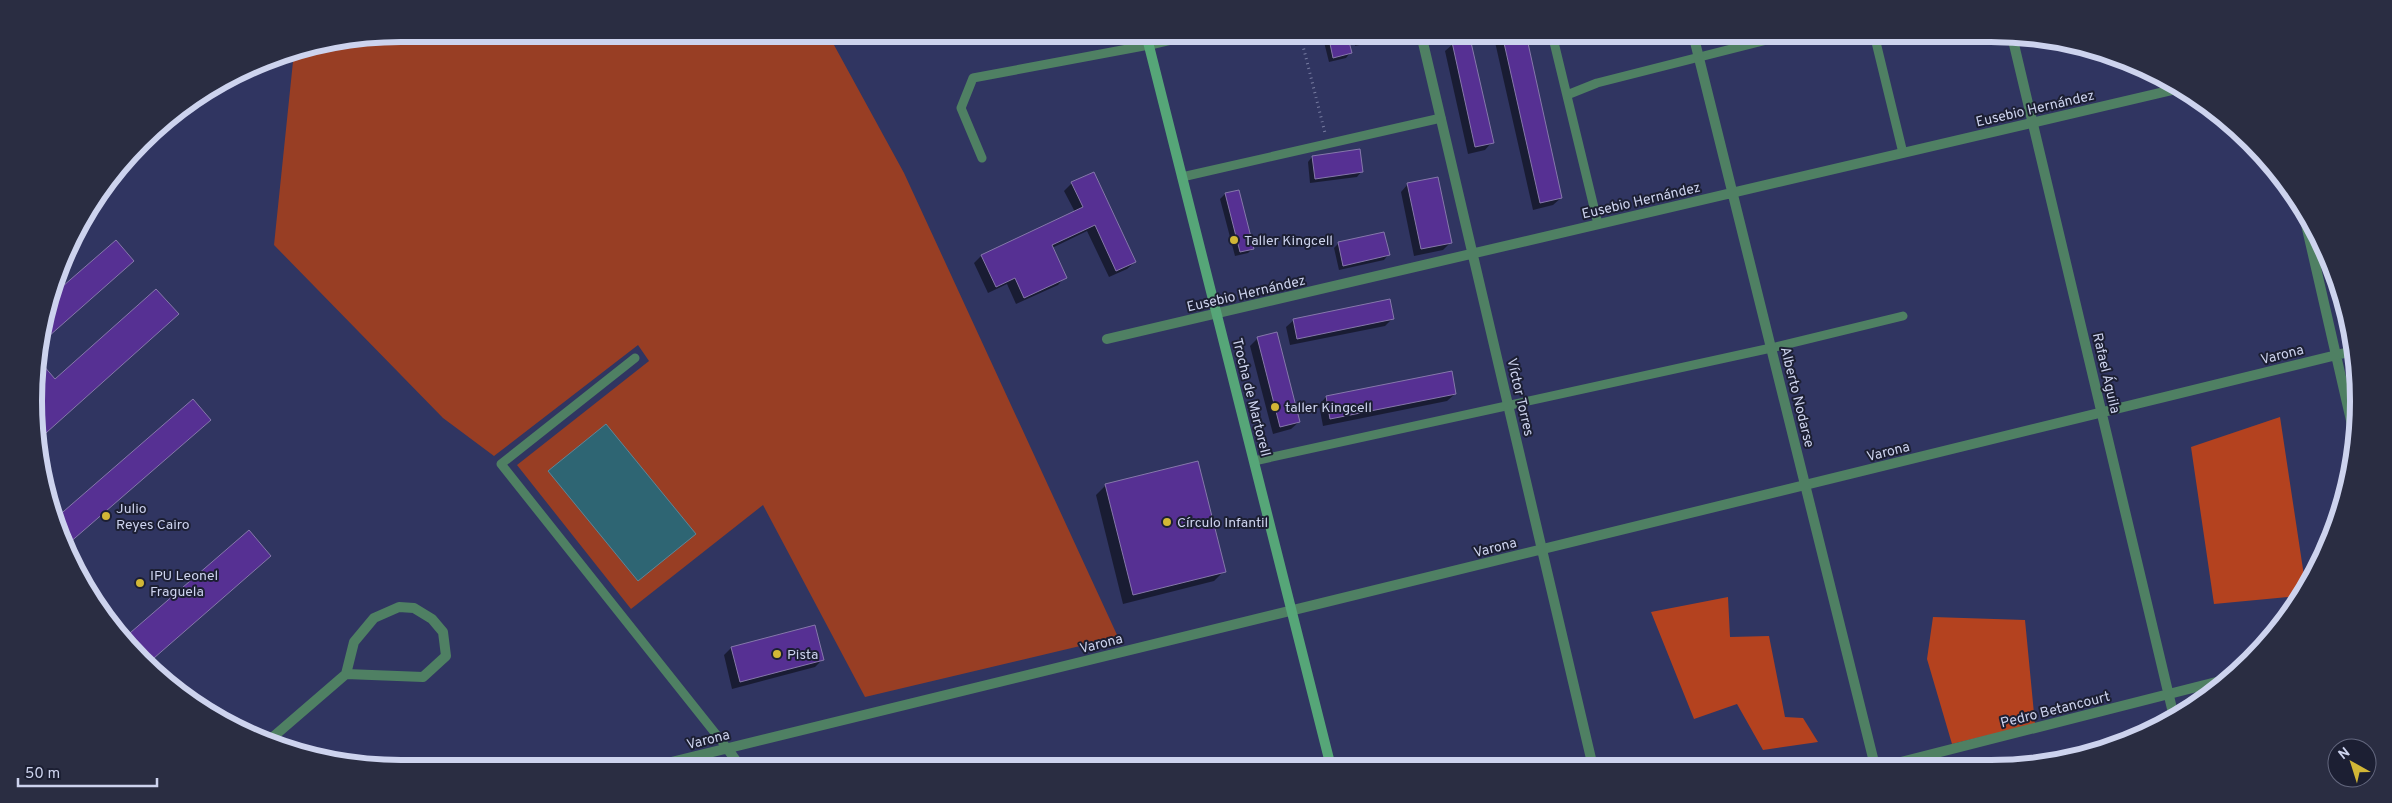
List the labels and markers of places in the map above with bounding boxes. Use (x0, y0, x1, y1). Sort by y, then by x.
place label: Taller Kingcell (1244, 233, 1333, 250)
marker: Taller Kingcell (1228, 234, 1240, 246)
place label: taller Kingcell (1285, 400, 1372, 417)
marker: taller Kingcell (1269, 401, 1281, 413)
place label: Julio Reyes Cairo (116, 501, 190, 534)
marker: Julio Reyes Cairo (100, 510, 112, 522)
place label: Círculo Infantil (1177, 515, 1268, 532)
marker: Círculo Infantil (1161, 516, 1173, 528)
place label: IPU Leonel Fraguela (150, 568, 218, 601)
marker: IPU Leonel Fraguela (134, 577, 146, 589)
place label: Pista (787, 647, 818, 664)
marker: Pista (771, 648, 783, 660)

